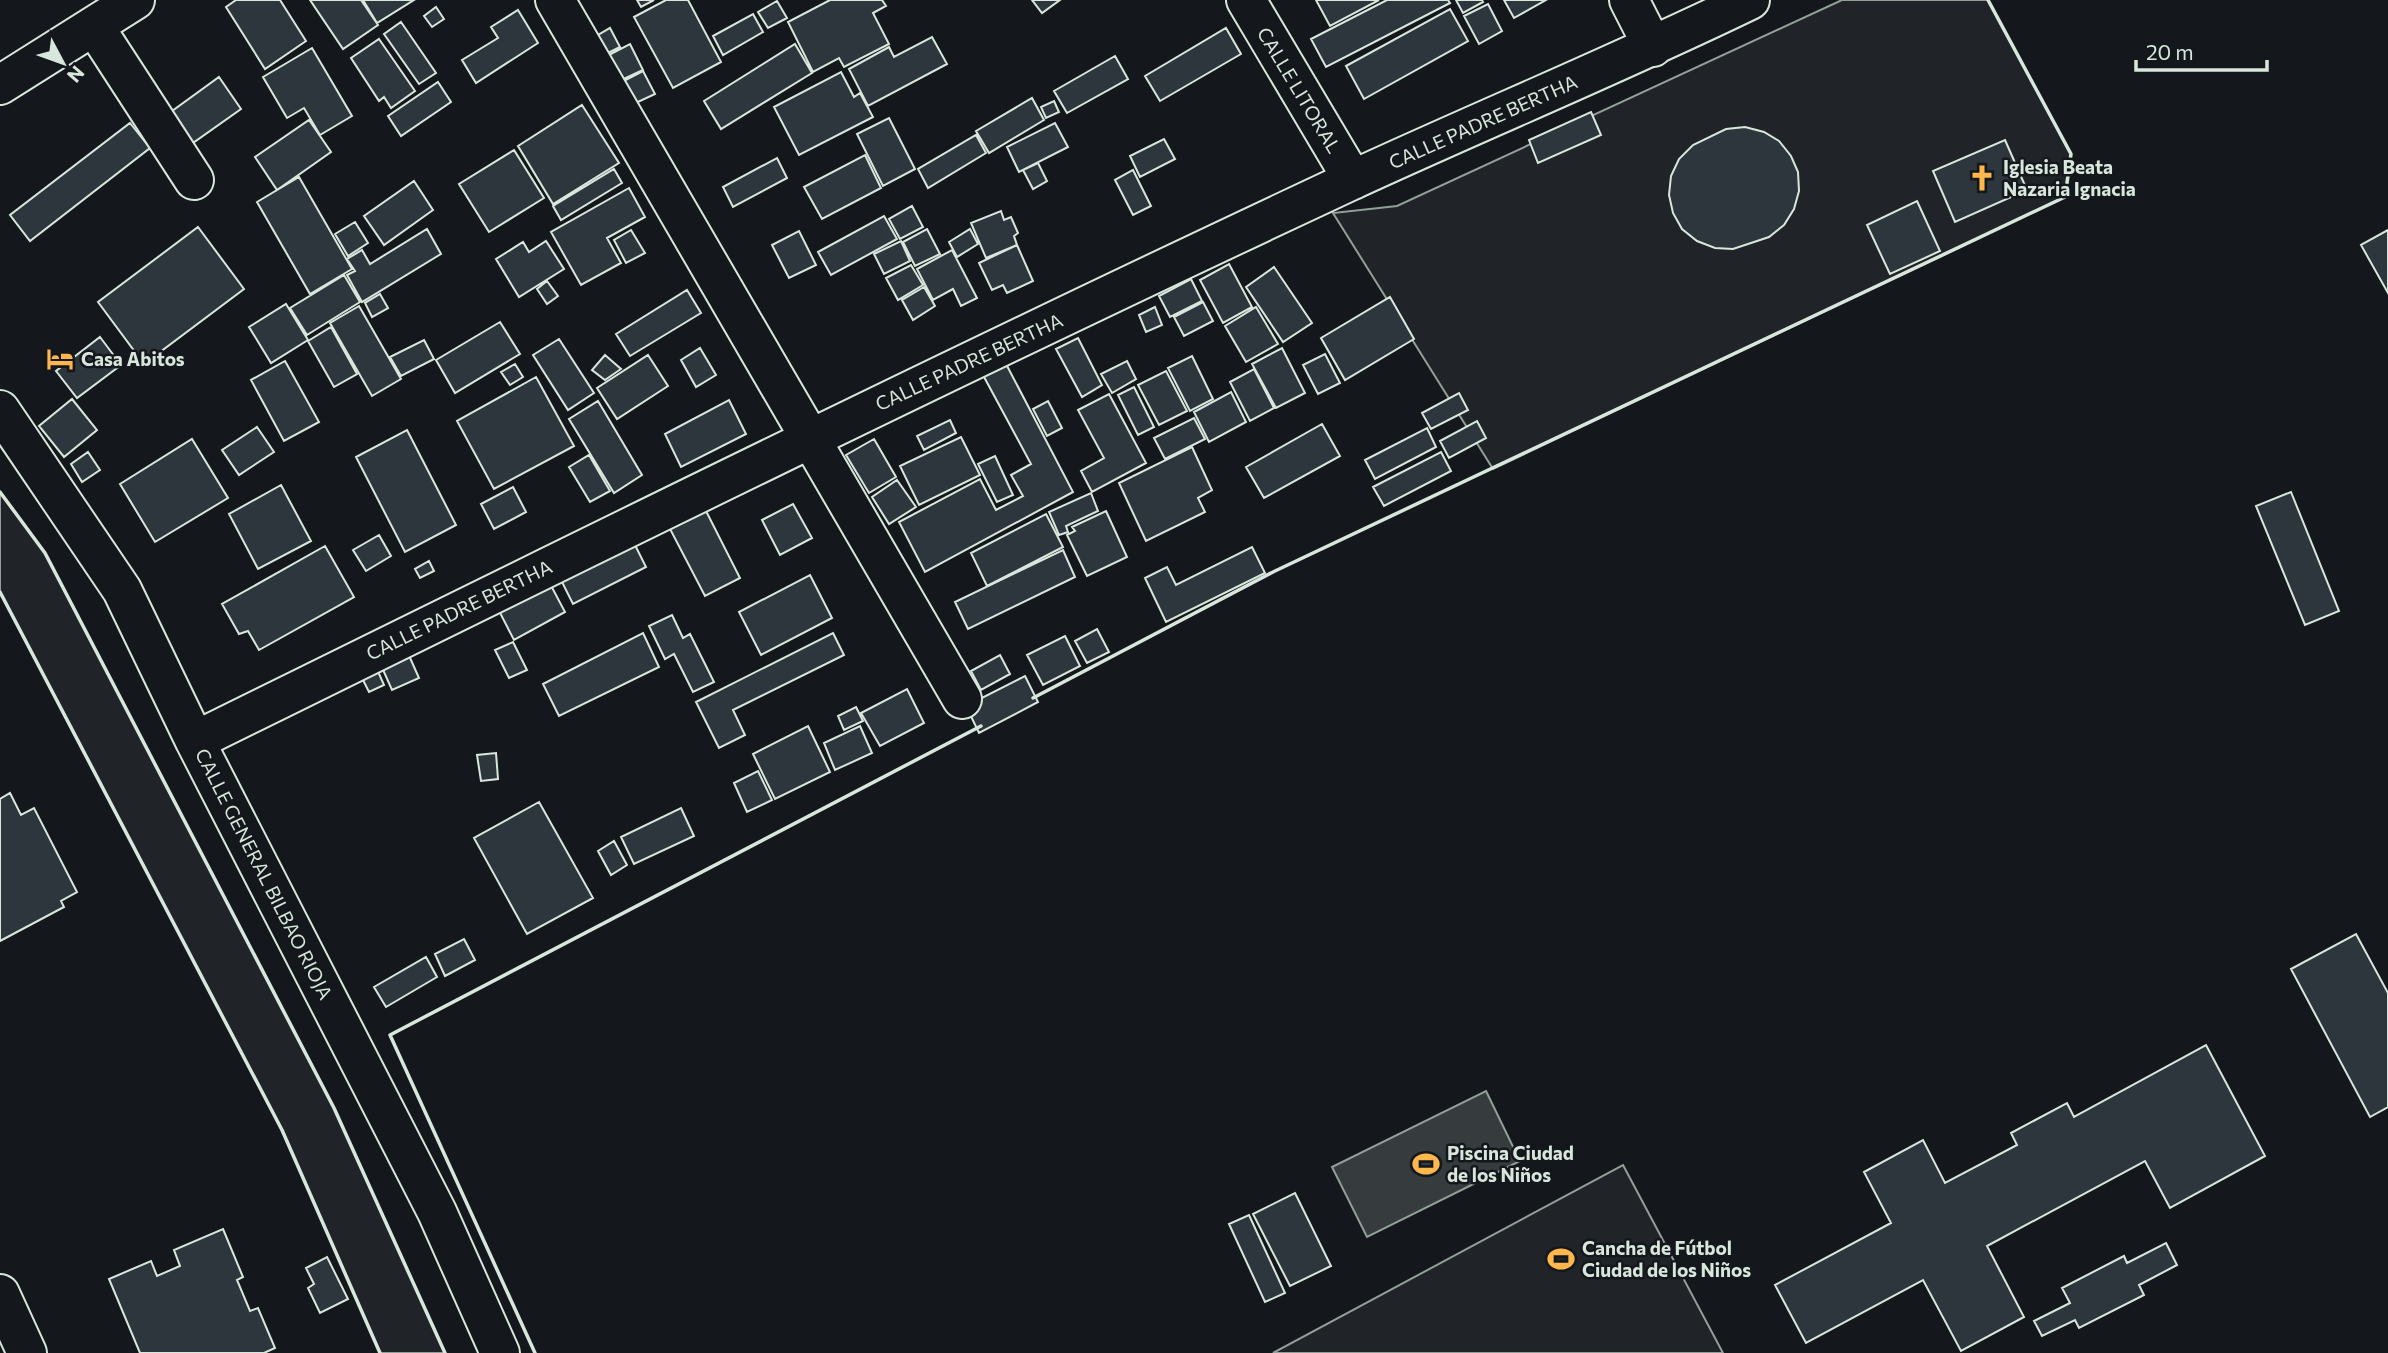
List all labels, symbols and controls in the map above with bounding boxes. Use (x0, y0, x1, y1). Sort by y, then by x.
street label: CALLE LITORAL (1253, 23, 1346, 157)
north arrow (28, 28, 98, 98)
scale bar (2136, 28, 2267, 72)
text: 20 m (2146, 39, 2194, 64)
text: N (63, 62, 90, 87)
street label: CALLE PADRE BERTHA (1385, 70, 1581, 174)
place label: Iglesia Beata Nazaria Ignacia (2003, 155, 2136, 200)
church icon: Iglesia Beata Nazaria Ignacia (1967, 163, 1997, 193)
street label: CALLE PADRE BERTHA (872, 308, 1066, 415)
hotel icon: Casa Abitos (45, 344, 75, 374)
place label: Casa Abitos (81, 347, 185, 370)
street label: CALLE PADRE BERTHA (362, 555, 555, 665)
street label: CALLE GENERAL BILBAO RIOJA (191, 744, 338, 1003)
place label: Piscina Ciudad de los Niños (1447, 1141, 1574, 1186)
sports icon: Piscina Ciudad de los Niños (1411, 1149, 1441, 1179)
place label: Cancha de Fútbol Ciudad de los Niños (1582, 1236, 1751, 1281)
sports icon: Cancha de Fútbol Ciudad de los Niños (1546, 1244, 1576, 1274)

